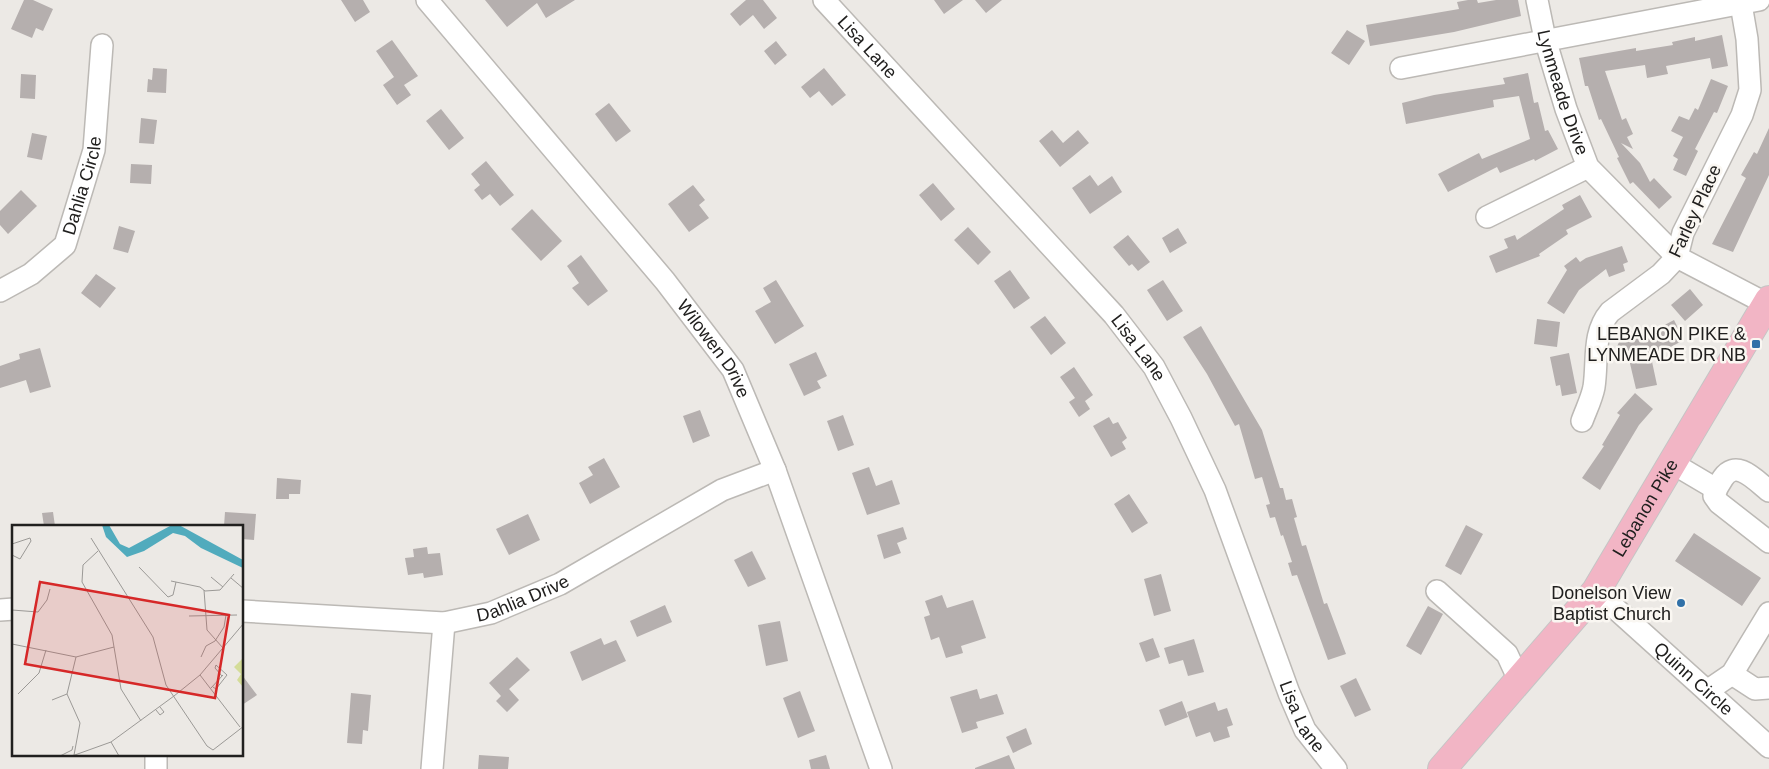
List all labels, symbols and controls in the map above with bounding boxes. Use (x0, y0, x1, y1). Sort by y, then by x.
street label: Lisa Lane (834, 12, 901, 83)
street label: Lynmeade Drive (1533, 28, 1592, 158)
street label: Dahlia Circle (59, 136, 105, 237)
street label: Farley Place (1665, 161, 1725, 261)
street label: Wilowen Drive (673, 296, 754, 401)
street label: Lisa Lane (1107, 310, 1170, 384)
place label: LEBANON PIKE & LYNMEADE DR NB (1587, 324, 1746, 365)
marker: LEBANON PIKE & LYNMEADE DR NB (1750, 338, 1762, 350)
street label: Lebanon Pike (1609, 455, 1682, 560)
inset map (12, 525, 244, 756)
street label: Dahlia Drive (475, 571, 573, 626)
place label: Donelson View Baptist Church (1551, 583, 1672, 624)
marker: Donelson View Baptist Church (1675, 597, 1687, 609)
street label: Quinn Circle (1650, 638, 1737, 719)
street label: Lisa Lane (1275, 678, 1329, 756)

